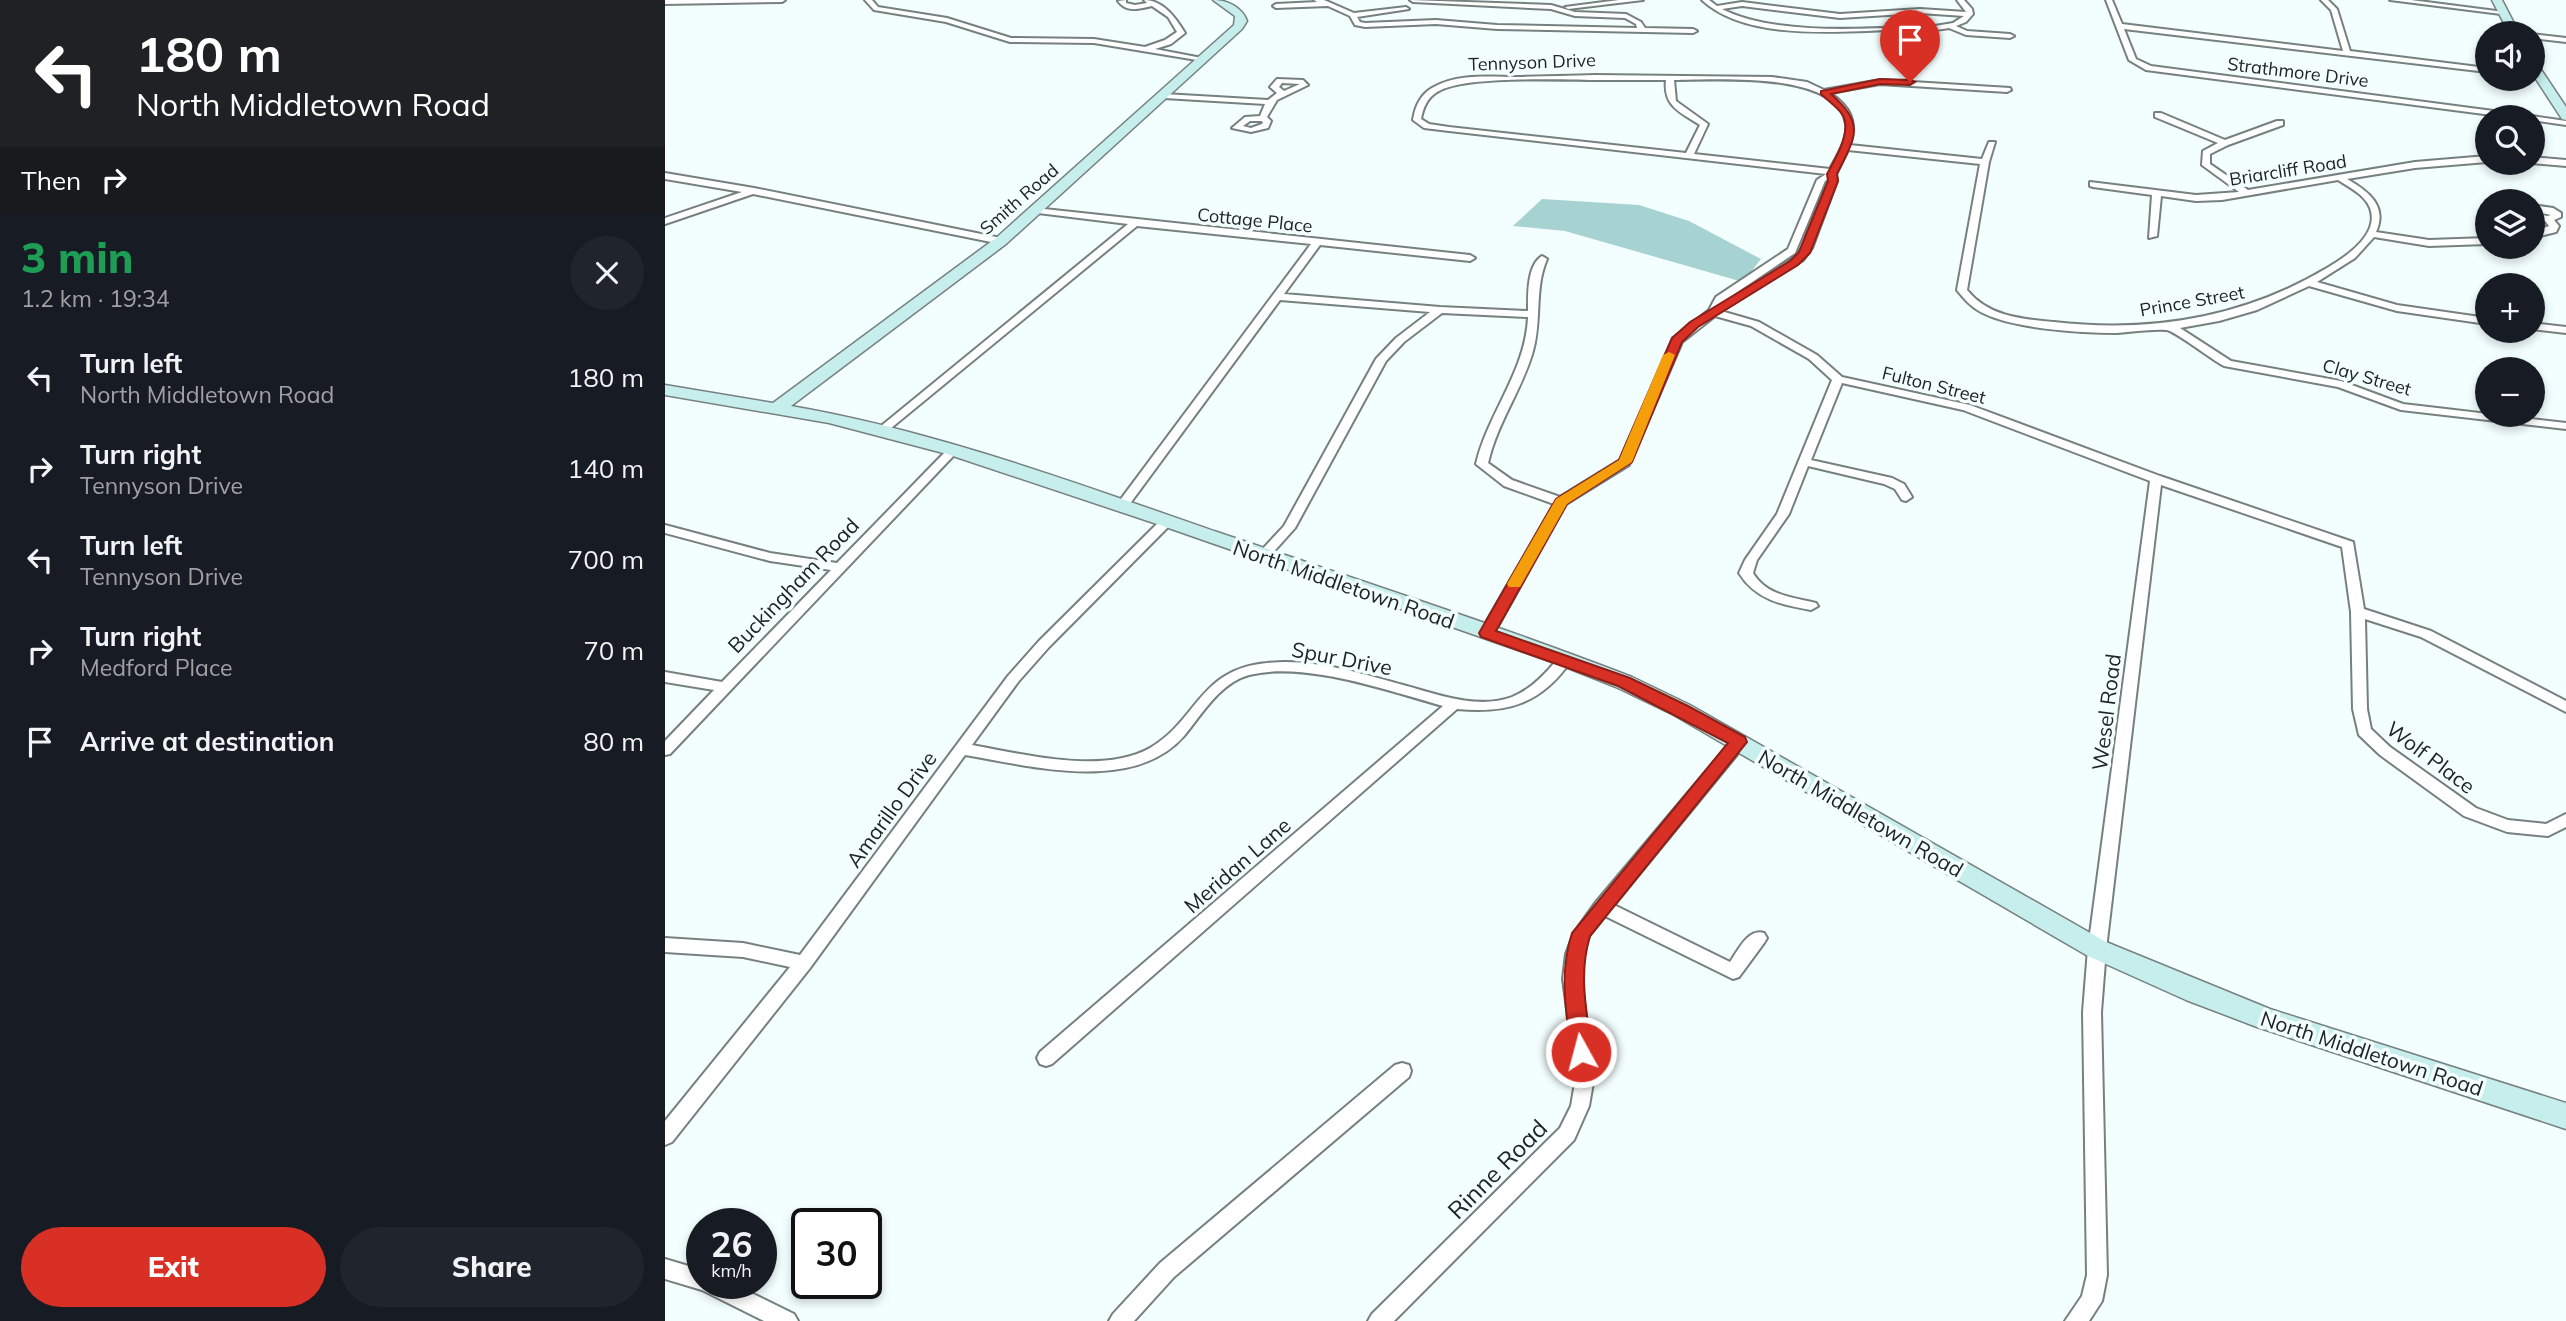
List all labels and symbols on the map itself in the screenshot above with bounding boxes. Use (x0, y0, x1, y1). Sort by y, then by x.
pin (1880, 10, 1940, 82)
street label: Tennyson Drive (1468, 48, 1596, 76)
street label: Strathmore Drive (2226, 52, 2370, 92)
street label: Briarcliff Road (2228, 149, 2348, 191)
street label: Smith Road (975, 159, 1063, 239)
street label: Cottage Place (1196, 203, 1314, 237)
street label: Prince Street (2138, 280, 2246, 322)
street label: Clay Street (2320, 353, 2414, 401)
street label: Fulton Street (1880, 361, 1988, 409)
street label: Buckingham Road (722, 512, 864, 658)
street label: North Middletown Road (1230, 534, 1458, 634)
street label: Spur Drive (1290, 636, 1394, 680)
street label: Wesel Road (2086, 652, 2126, 772)
street label: Wolf Place (2381, 715, 2481, 799)
street label: North Middletown Road (1754, 744, 1968, 882)
street label: Amarillo Drive (840, 746, 942, 872)
street label: Meridan Lane (1178, 812, 1296, 918)
street label: North Middletown Road (2258, 1005, 2486, 1101)
position arrow (1544, 1015, 1618, 1089)
street label: Rinne Road (1441, 1113, 1553, 1225)
speed limit sign: 30 (791, 1208, 882, 1299)

